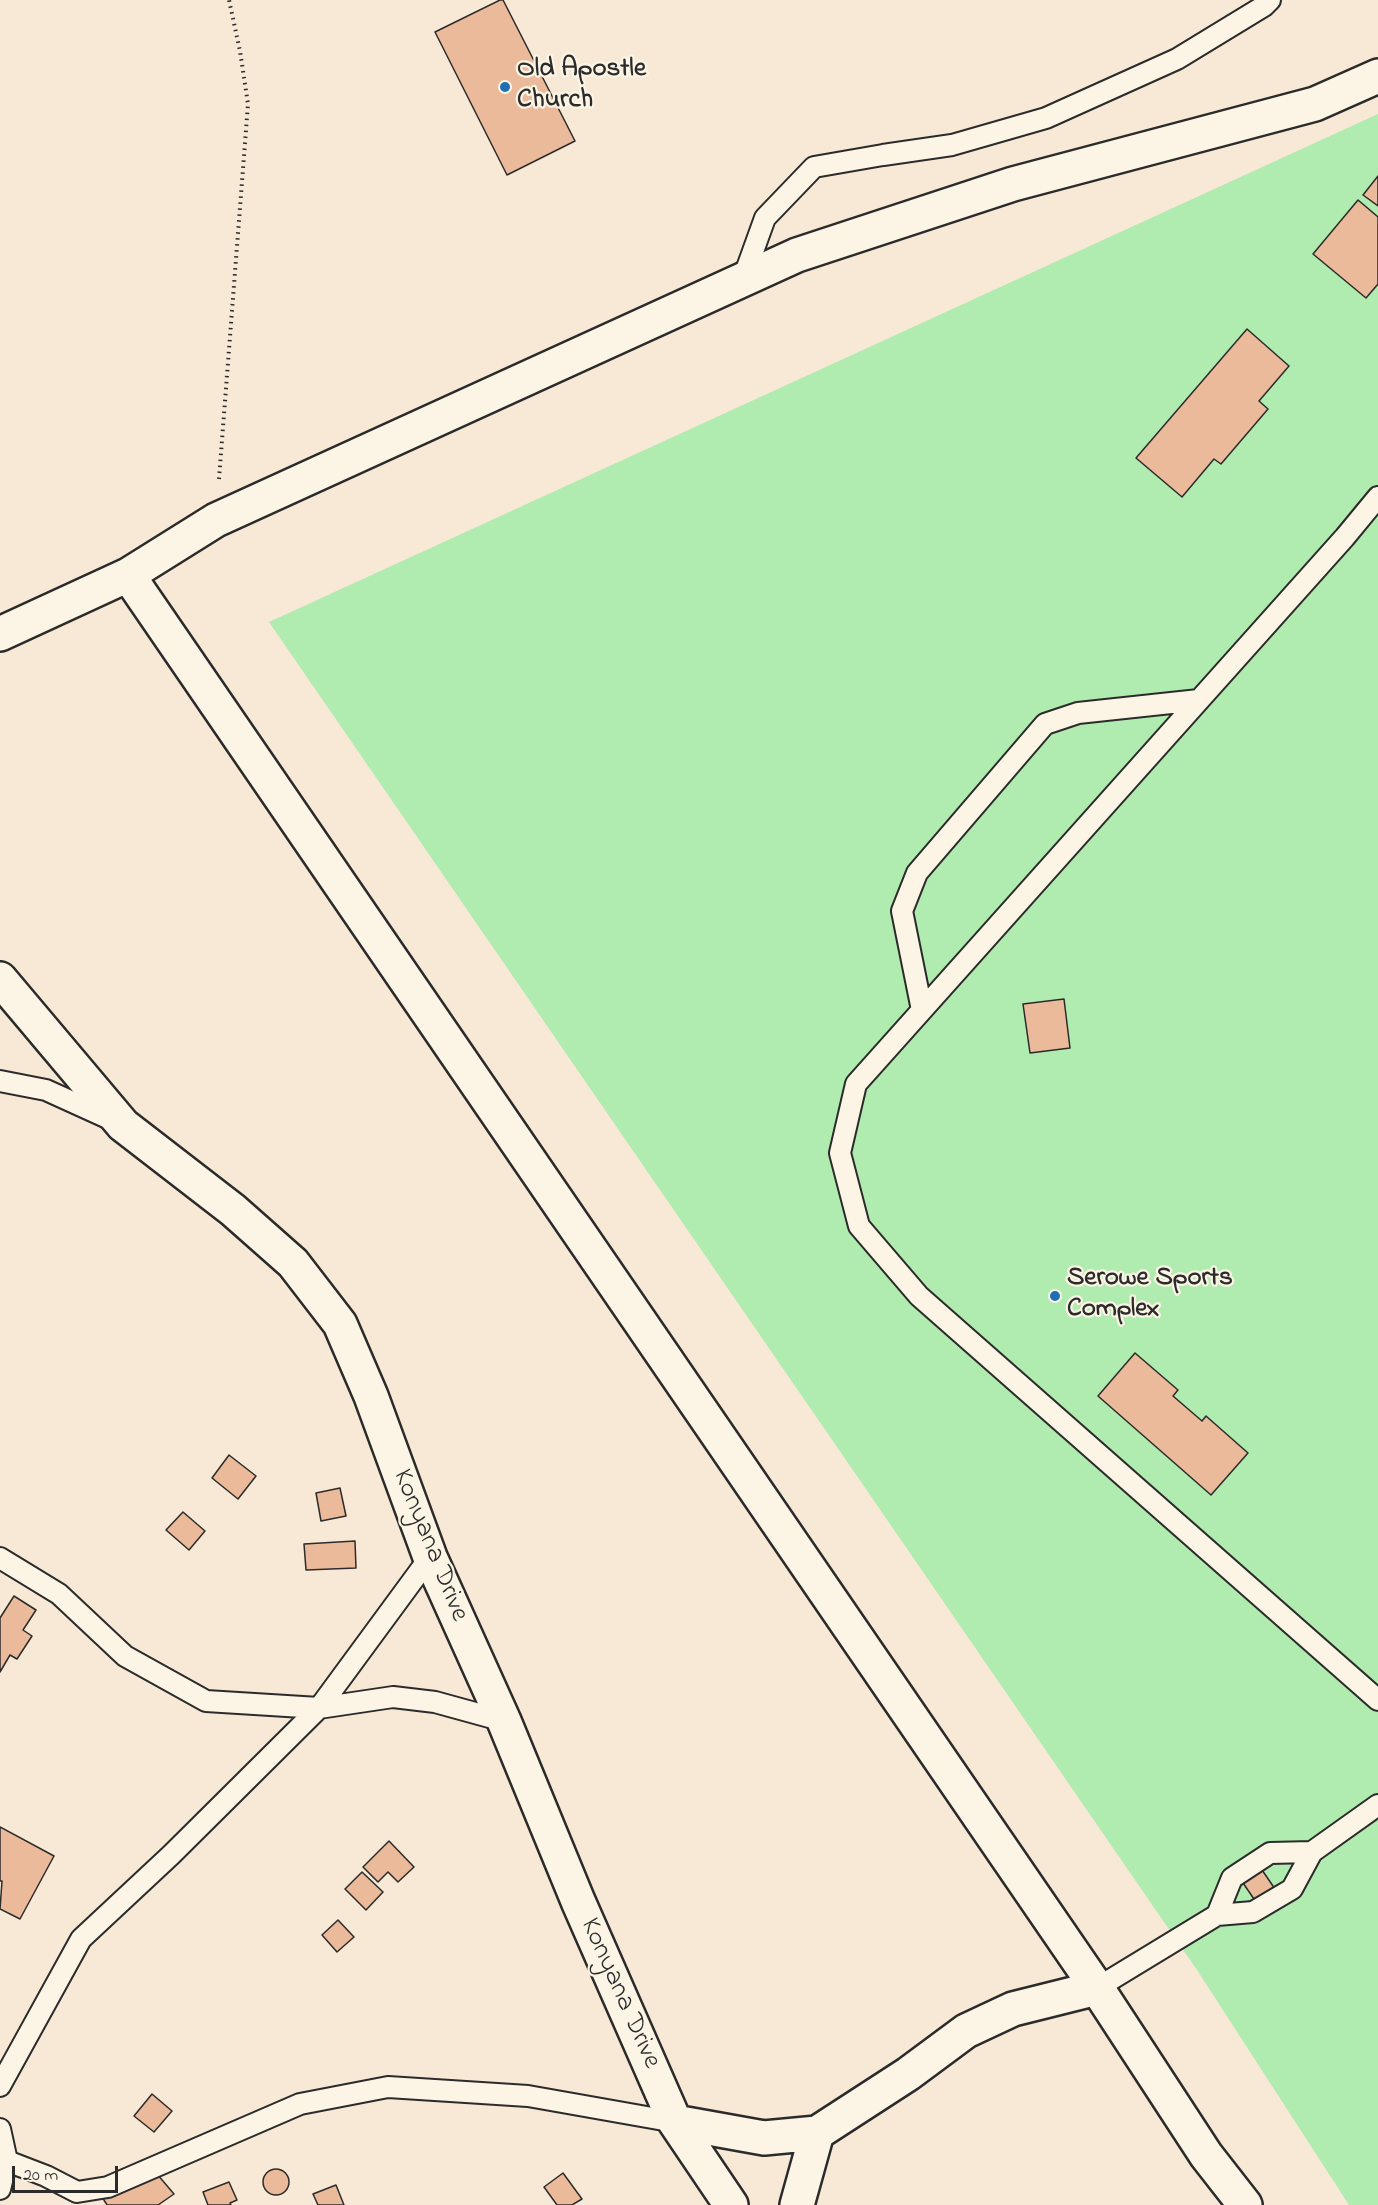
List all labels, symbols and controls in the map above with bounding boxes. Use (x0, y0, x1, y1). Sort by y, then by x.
place label: Old Apostle Church (517, 55, 646, 118)
marker: Old Apostle Church (498, 80, 512, 94)
place label: Serowe Sports Complex (1067, 1264, 1233, 1327)
marker: Serowe Sports Complex (1048, 1289, 1062, 1303)
street label: Konyana Drive (384, 1465, 474, 1627)
street label: Konyana Drive (571, 1914, 667, 2074)
scale bar (15, 2154, 122, 2192)
text: 20 m (23, 2163, 58, 2189)

